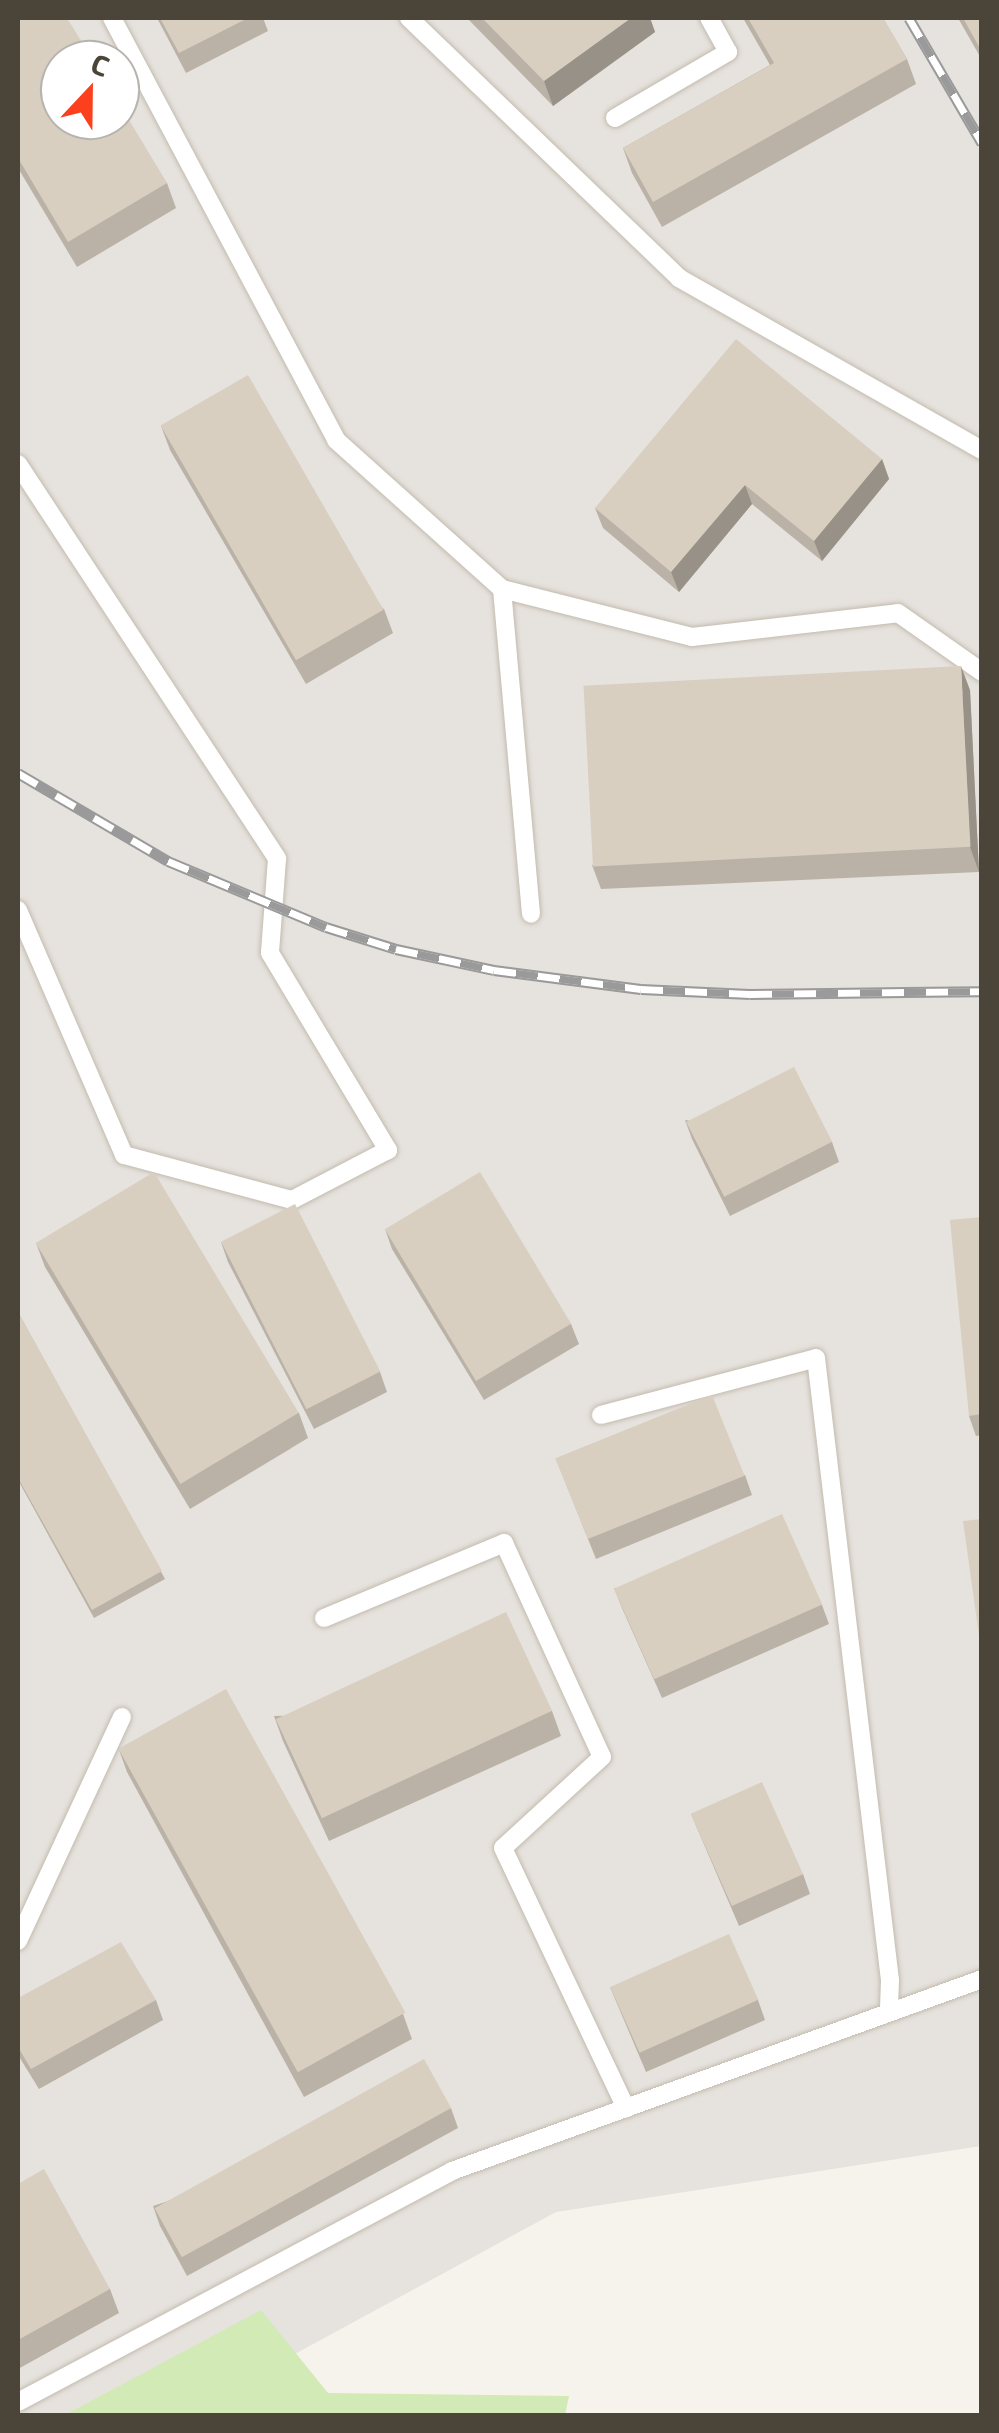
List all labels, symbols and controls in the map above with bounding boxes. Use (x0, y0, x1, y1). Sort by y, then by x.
north arrow (40, 40, 140, 140)
text: С (86, 45, 114, 83)

